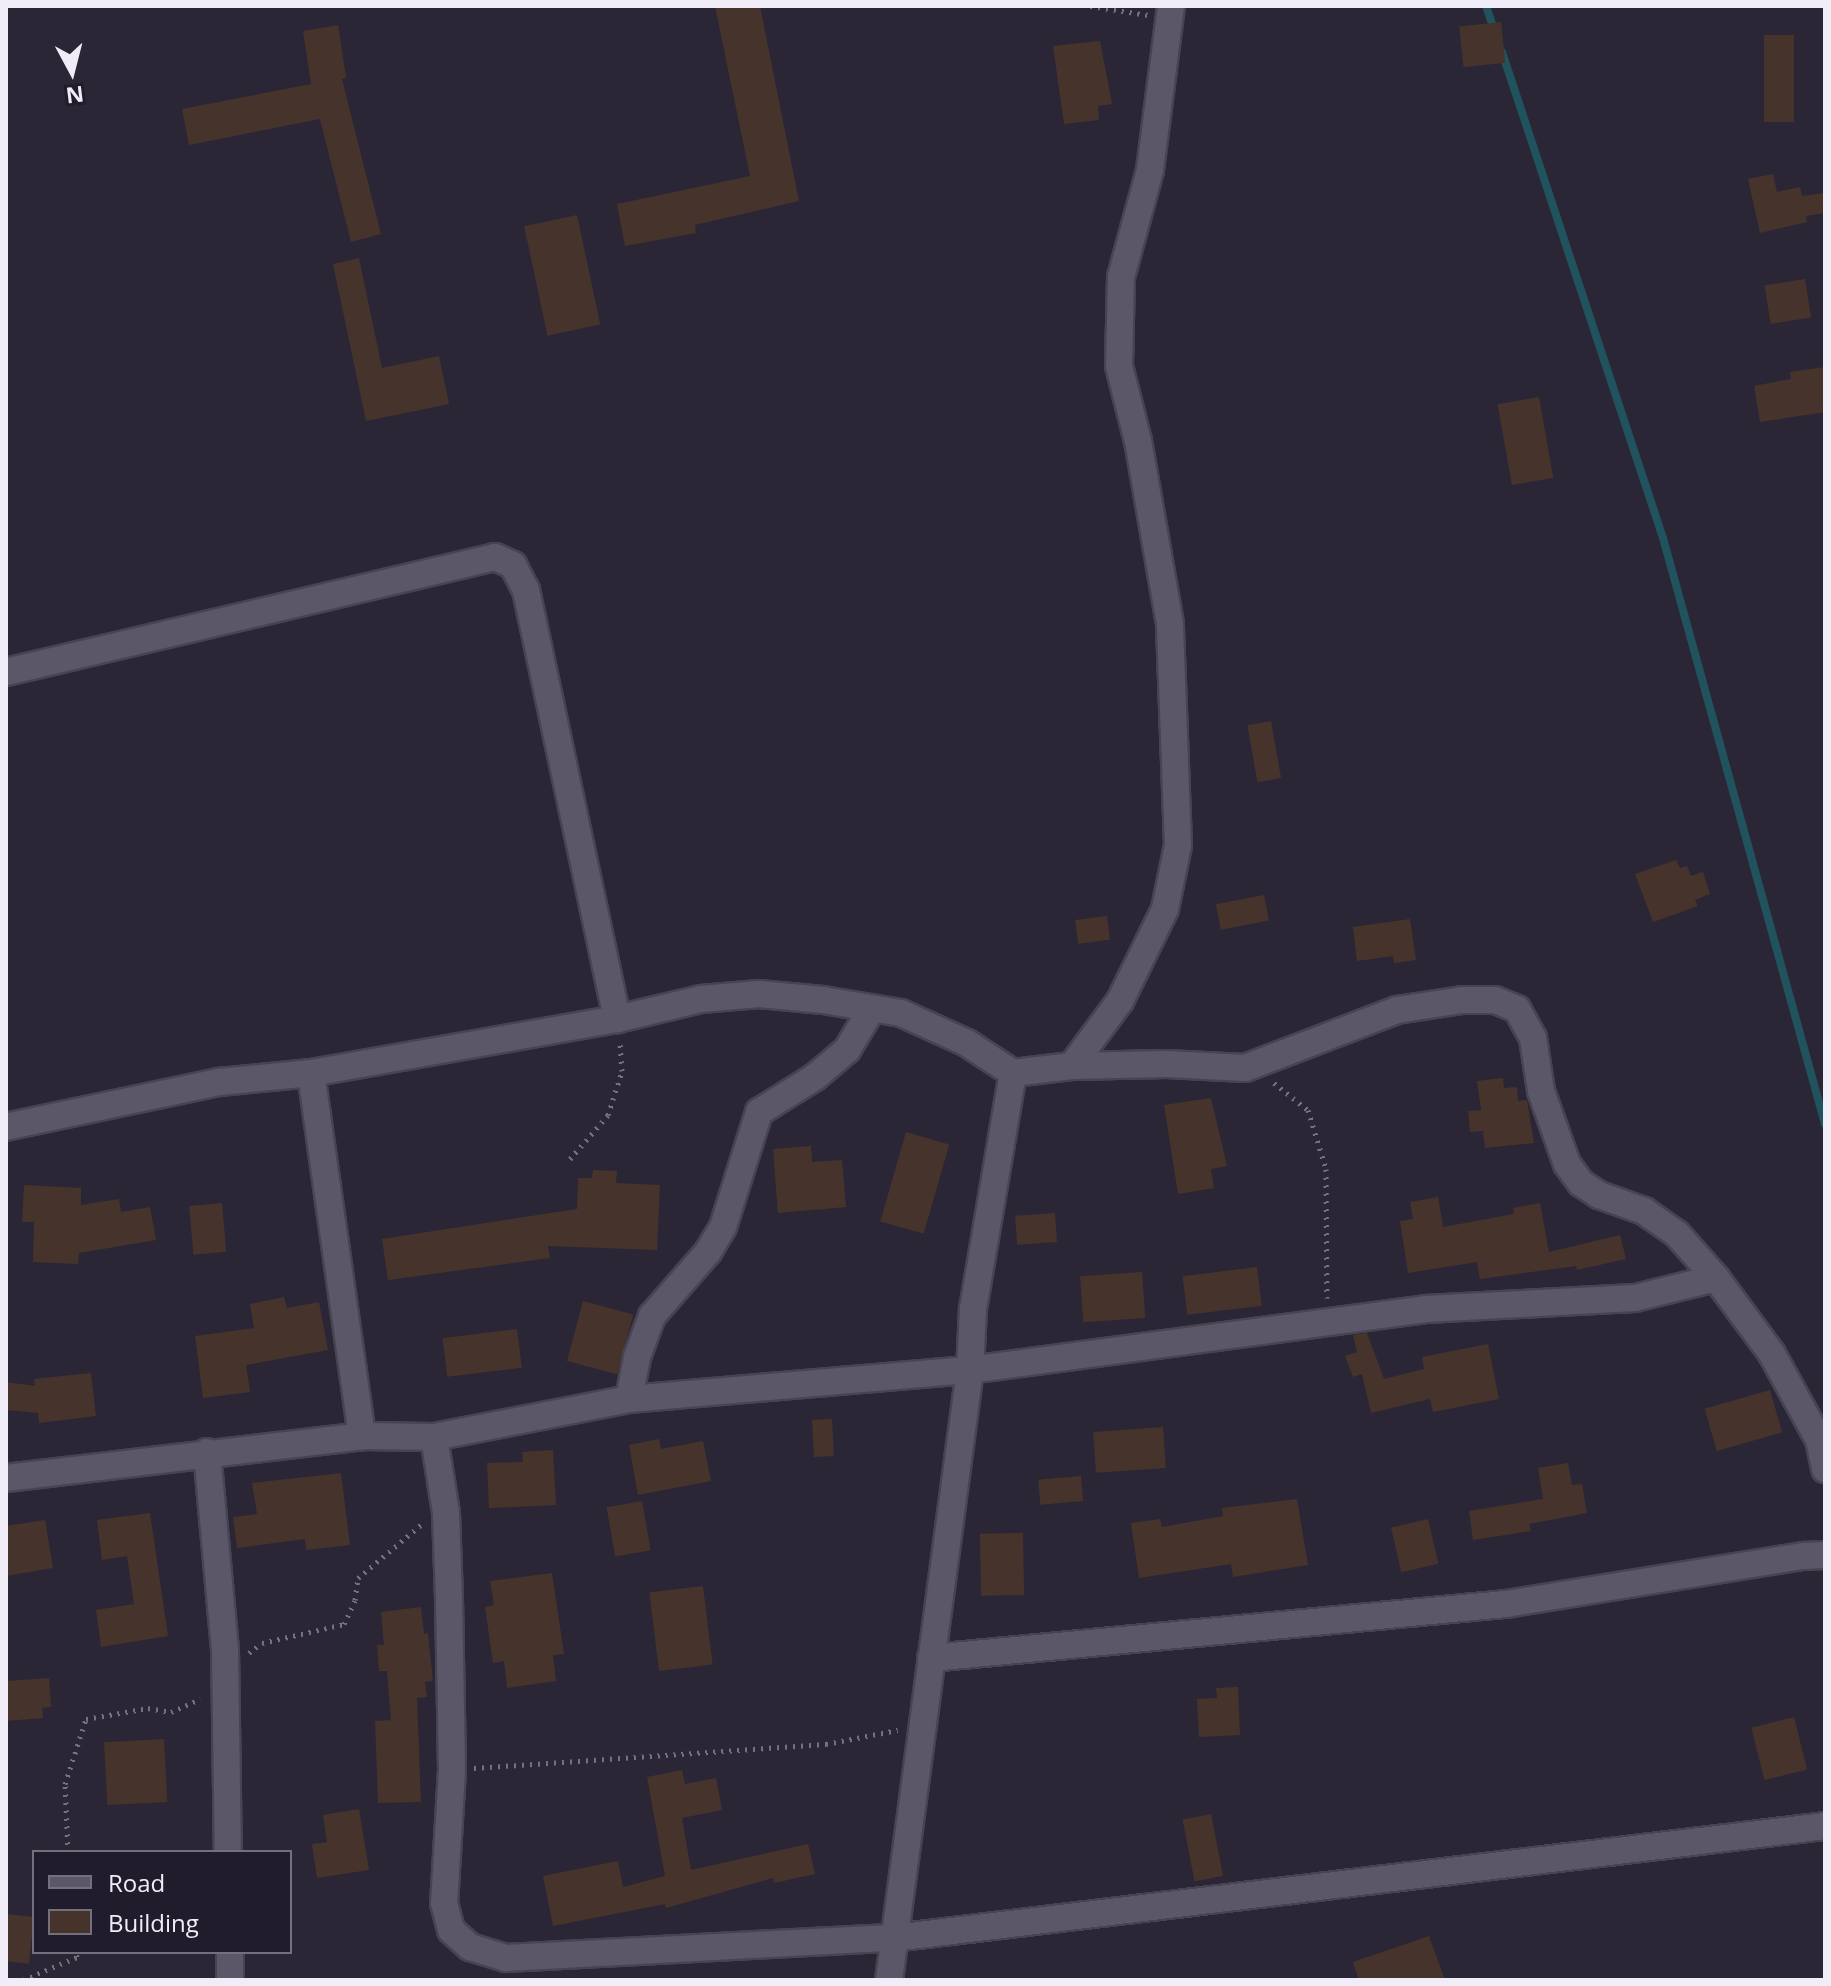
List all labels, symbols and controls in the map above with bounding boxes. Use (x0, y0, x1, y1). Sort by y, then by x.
north arrow (32, 32, 112, 112)
text: N (64, 80, 86, 112)
legend (32, 1850, 292, 1954)
text: Road (108, 1866, 165, 1899)
text: Building (108, 1906, 199, 1939)

